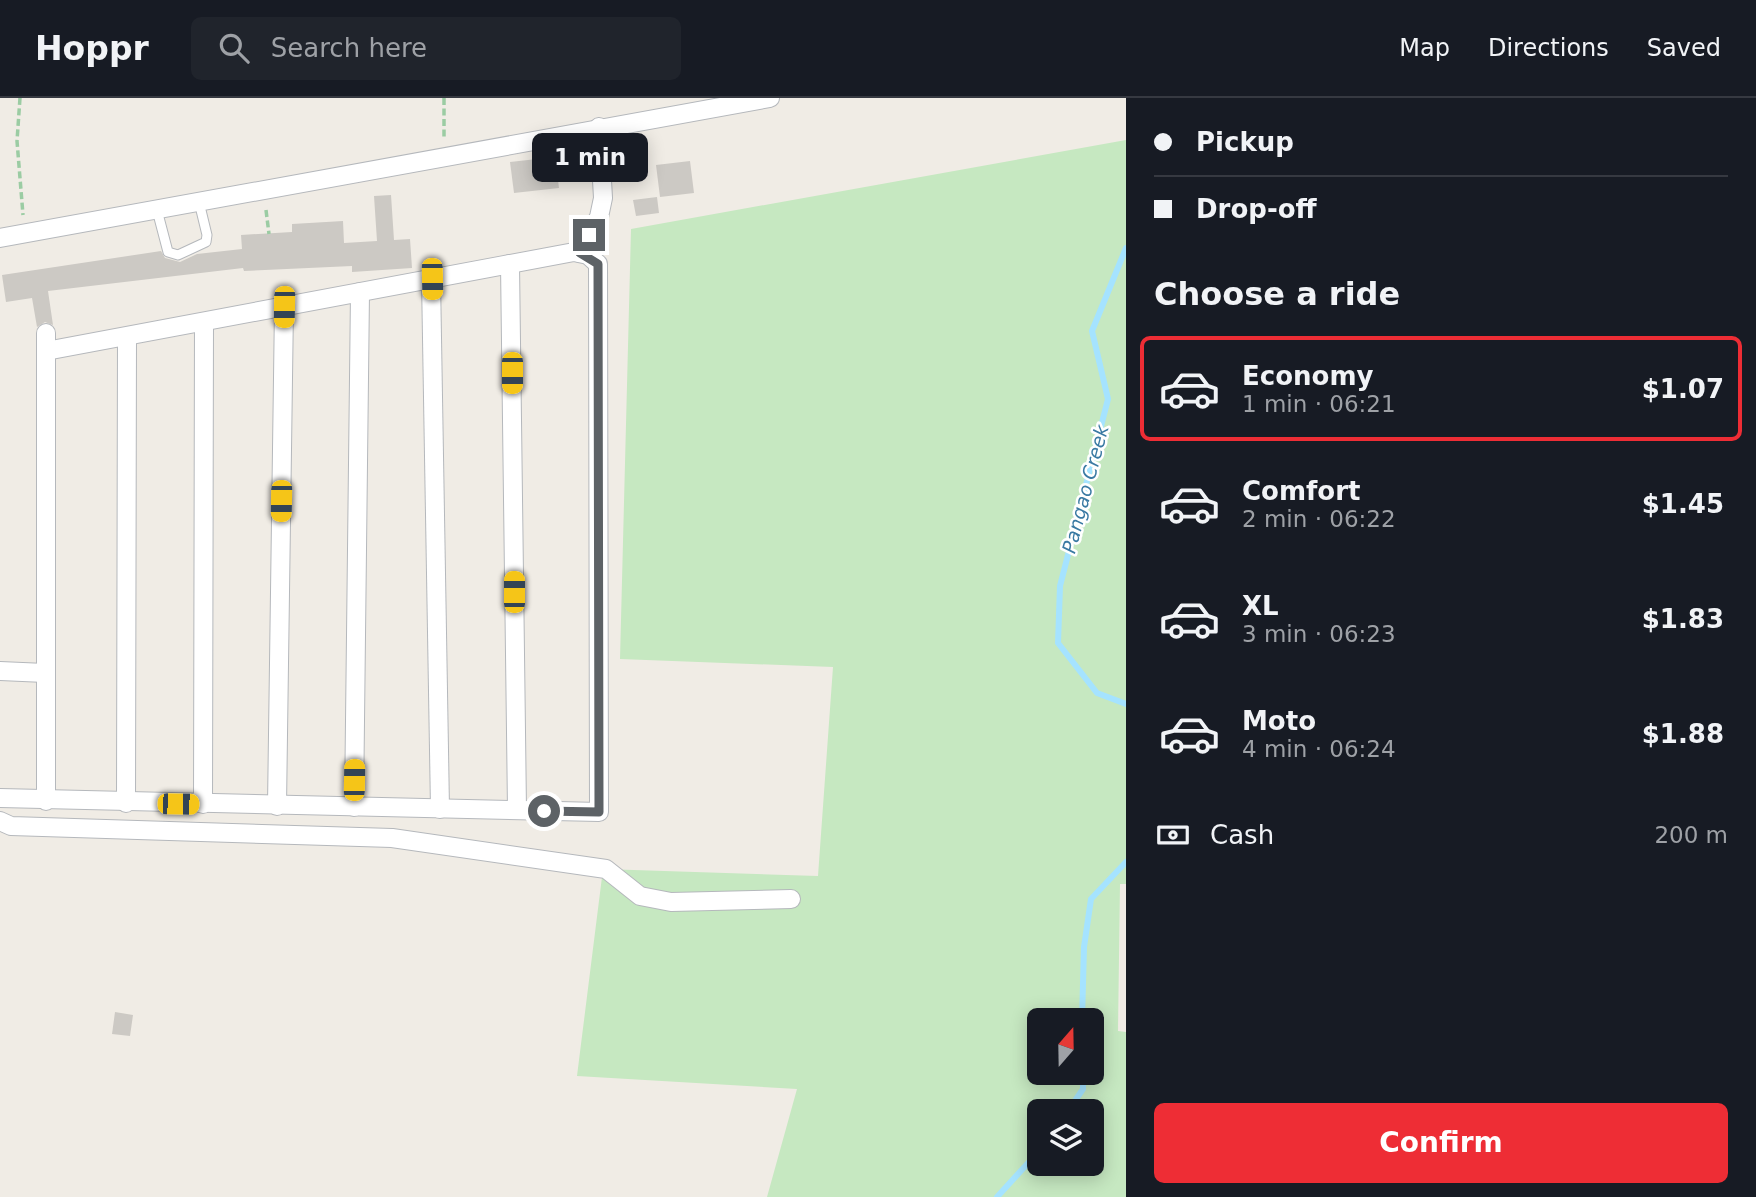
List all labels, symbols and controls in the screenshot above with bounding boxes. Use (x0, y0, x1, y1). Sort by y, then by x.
search box (191, 17, 681, 80)
text: Hoppr (35, 29, 149, 68)
icon: search (215, 29, 253, 67)
text: Search here (271, 33, 427, 63)
text: Map (1399, 34, 1450, 62)
text: Directions (1488, 34, 1609, 62)
text: Saved (1647, 34, 1721, 62)
text: Pickup (1196, 127, 1294, 157)
callout: 1 min (531, 134, 647, 183)
text: 1 min (554, 144, 626, 170)
text: Drop-off (1196, 194, 1317, 224)
route end (573, 219, 605, 251)
car (422, 258, 443, 300)
text: Choose a ride (1154, 275, 1400, 313)
car (274, 286, 295, 328)
car (502, 352, 523, 394)
icon: car (1158, 357, 1221, 420)
text: Economy (1242, 361, 1373, 391)
text: $1.07 (1642, 374, 1724, 404)
text: 1 min · 06:21 (1242, 391, 1396, 417)
water label: Pangao Creek (1057, 421, 1113, 556)
icon: car (1158, 472, 1221, 535)
text: Comfort (1242, 476, 1360, 506)
car (271, 480, 292, 522)
text: $1.45 (1642, 489, 1724, 519)
text: 2 min · 06:22 (1242, 506, 1396, 532)
car (504, 571, 525, 613)
icon: car (1158, 587, 1221, 650)
text: XL (1242, 591, 1279, 621)
text: $1.83 (1642, 604, 1724, 634)
text: 3 min · 06:23 (1242, 621, 1396, 647)
icon: car (1158, 702, 1221, 765)
text: Moto (1242, 706, 1316, 736)
text: $1.88 (1642, 719, 1724, 749)
text: 4 min · 06:24 (1242, 736, 1396, 762)
car (344, 759, 365, 801)
car (157, 793, 200, 815)
route start (528, 795, 560, 827)
icon: cash (1154, 816, 1192, 854)
text: Cash (1210, 820, 1274, 850)
text: 200 m (1654, 822, 1728, 848)
north arrow (1027, 1008, 1104, 1085)
map controls (1027, 1008, 1104, 1176)
button: layers (1027, 1099, 1104, 1176)
button: Confirm (1154, 1103, 1728, 1183)

